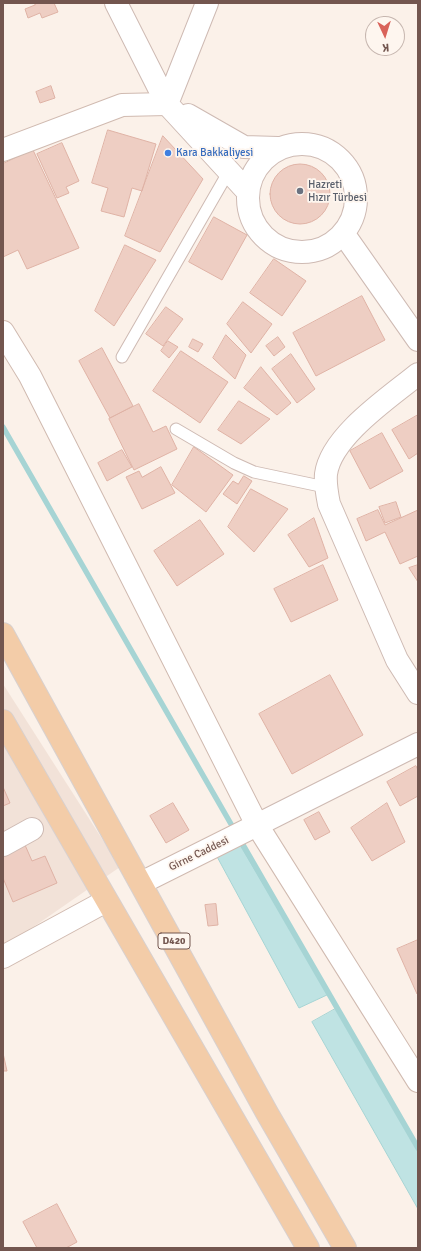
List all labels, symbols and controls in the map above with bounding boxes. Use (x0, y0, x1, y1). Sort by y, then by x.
north arrow (365, 16, 405, 56)
text: K (382, 41, 390, 54)
place label: Kara Bakkaliyesi (176, 146, 253, 160)
marker: Kara Bakkaliyesi (163, 148, 173, 158)
place label: Hazreti Hızır Türbesi (308, 178, 367, 204)
marker: Hazreti Hızır Türbesi (295, 186, 305, 196)
street label: Girne Caddesi (167, 834, 231, 874)
road number: D420 (158, 933, 190, 949)

